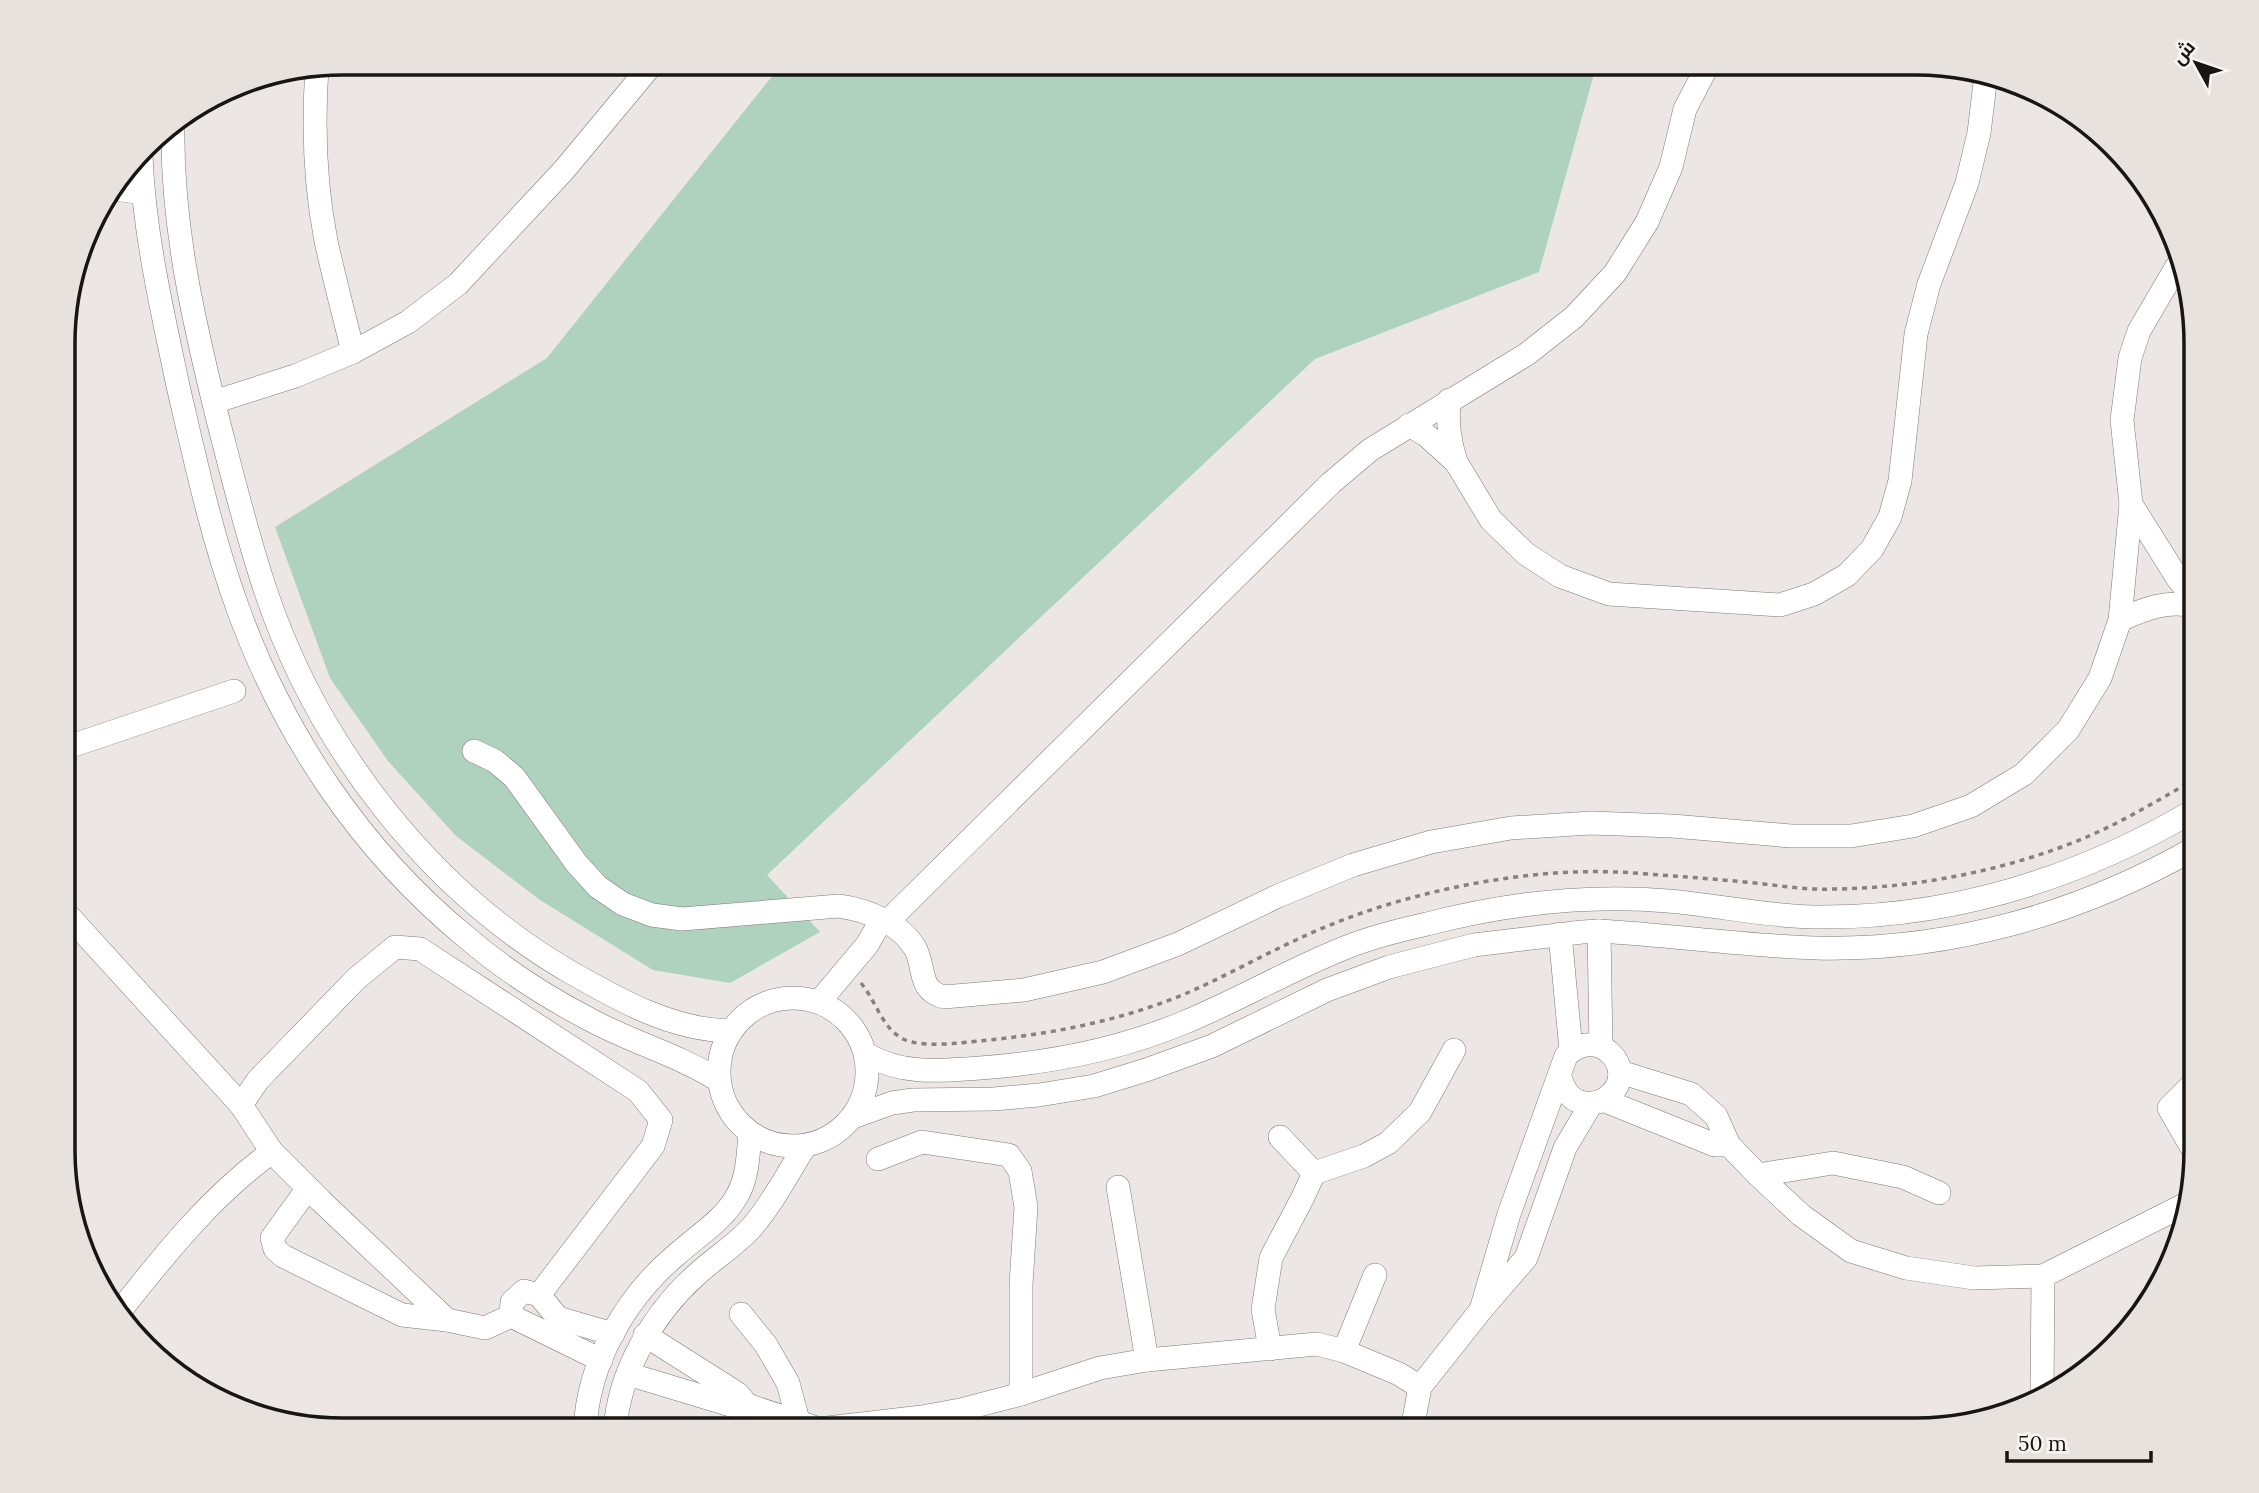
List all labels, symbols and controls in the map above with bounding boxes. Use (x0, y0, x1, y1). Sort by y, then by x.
north arrow (2161, 28, 2231, 98)
text: ش (2166, 35, 2200, 69)
scale bar (2007, 1420, 2150, 1464)
text: 50 m (2018, 1430, 2067, 1457)

